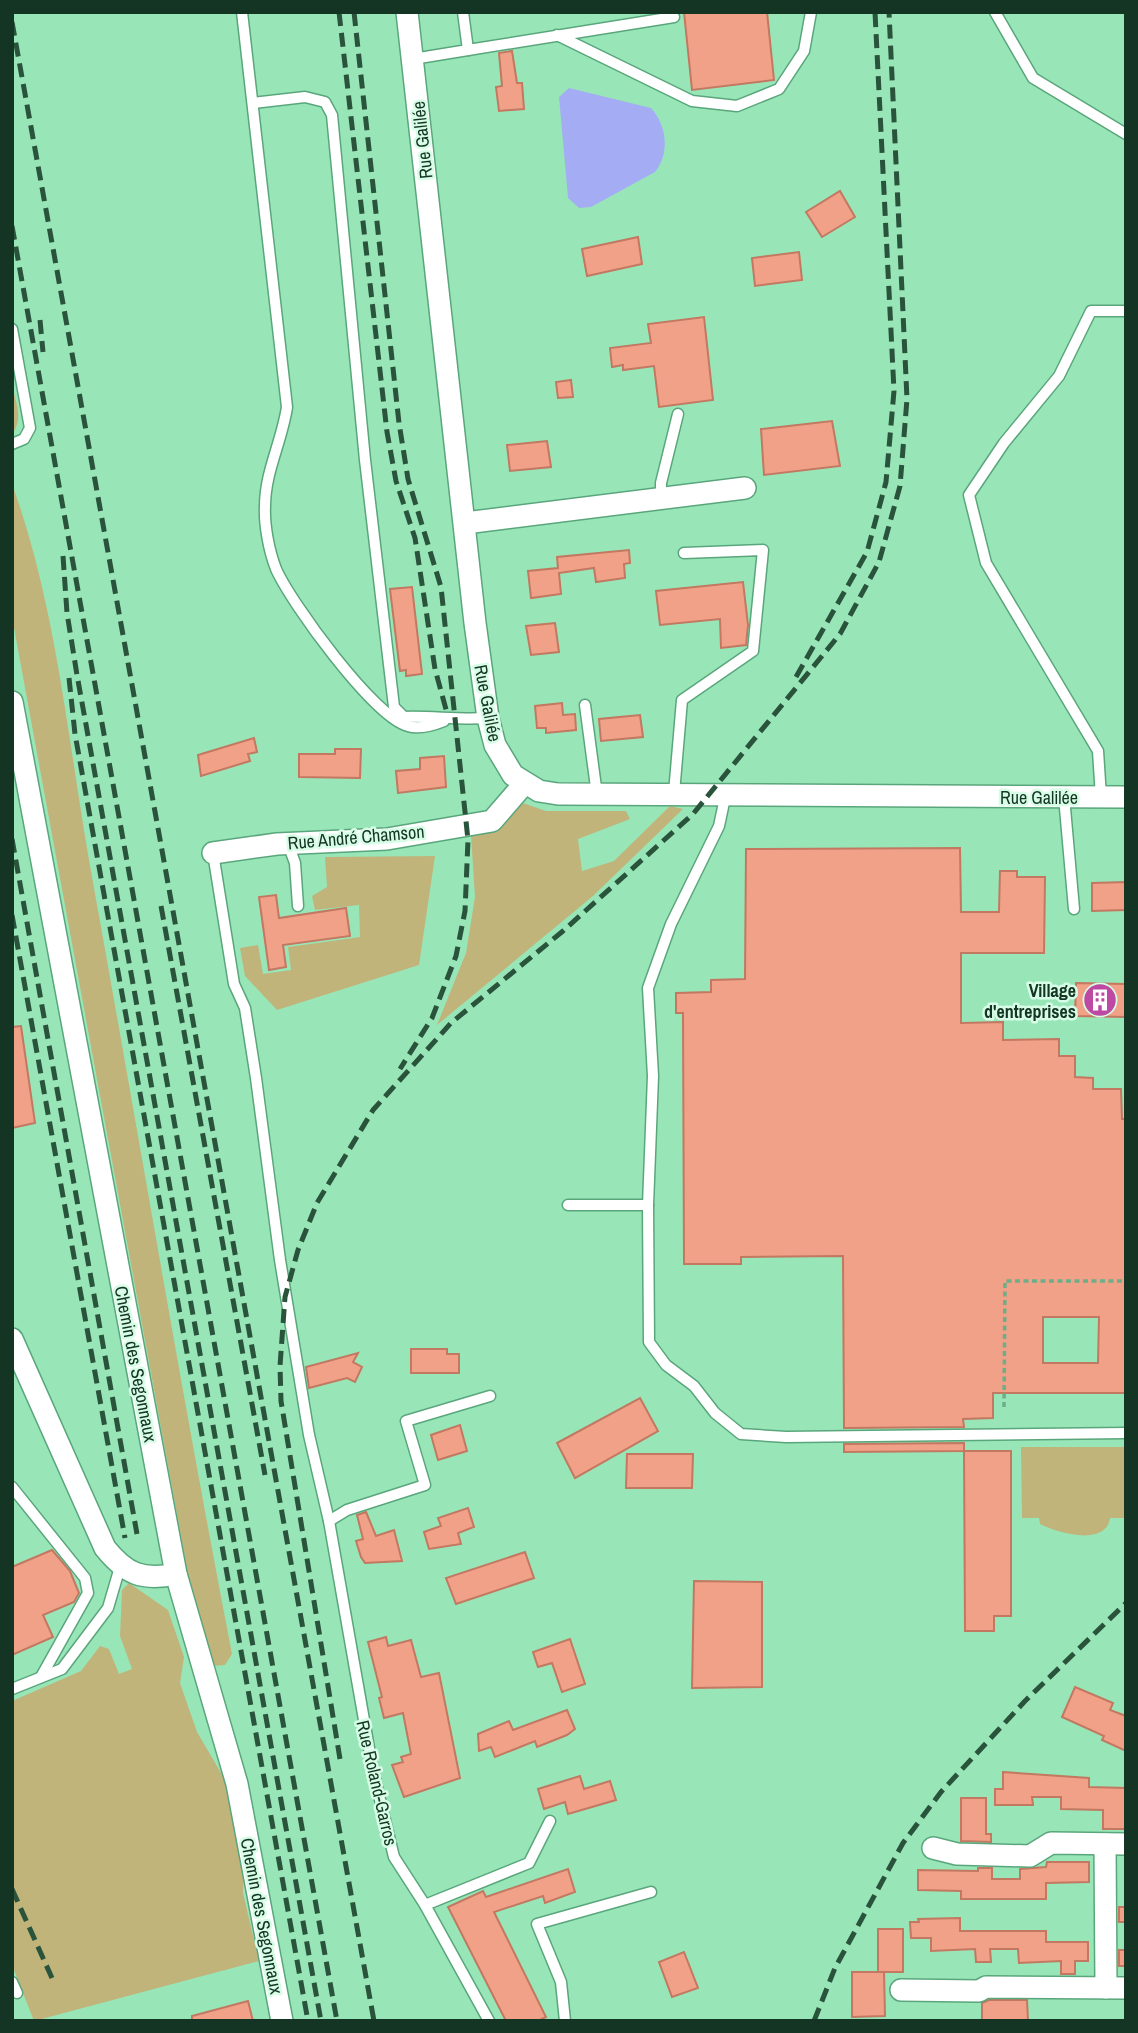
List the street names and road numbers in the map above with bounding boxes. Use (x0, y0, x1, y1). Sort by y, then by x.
street label: Rue Galilée (405, 100, 439, 180)
street label: Rue Galilée (468, 662, 508, 744)
street label: Rue Galilée (1000, 785, 1078, 810)
street label: Rue André Chamson (287, 819, 425, 855)
street label: Chemin des Segonnaux (109, 1284, 163, 1445)
street label: Rue Roland-Garros (350, 1718, 404, 1848)
street label: Chemin des Segonnaux (235, 1836, 289, 1997)

